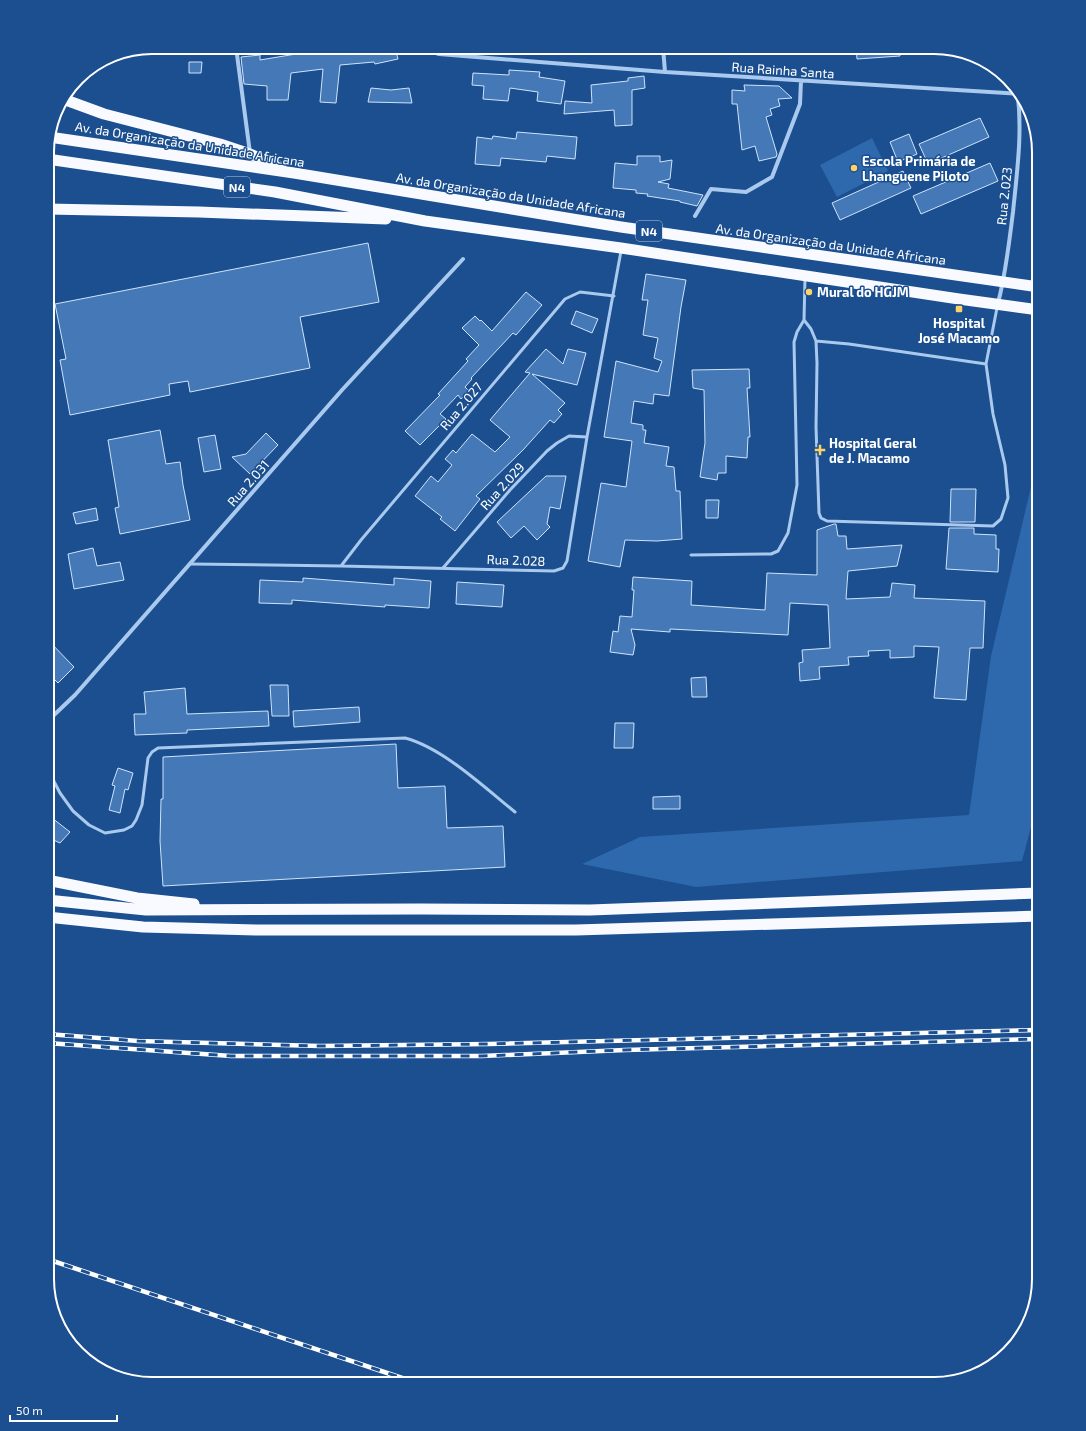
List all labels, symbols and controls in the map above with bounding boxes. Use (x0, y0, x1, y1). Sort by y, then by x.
street label: Rua Rainha Santa (731, 58, 835, 82)
street label: Av. da Organização da Unidade Africana (74, 118, 306, 171)
place label: Escola Primária de Lhanguene Piloto (862, 153, 976, 184)
marker: Escola Primária de Lhanguene Piloto (849, 163, 859, 173)
street label: Rua 2.023 (993, 166, 1015, 226)
street label: Av. da Organização da Unidade Africana (395, 169, 627, 222)
road number: N4 (224, 177, 250, 197)
street label: Av. da Organização da Unidade Africana (715, 220, 947, 269)
road number: N4 (636, 221, 662, 241)
place label: Mural do HGJM (817, 284, 909, 300)
marker: Mural do HGJM (804, 287, 814, 297)
marker: Hospital José Macamo (954, 304, 964, 314)
place label: Hospital José Macamo (918, 315, 1000, 346)
street label: Rua 2.027 (436, 379, 486, 433)
place label: Hospital Geral de J. Macamo (829, 435, 917, 466)
marker: Hospital Geral de J. Macamo (814, 444, 826, 456)
street label: Rua 2.031 (224, 457, 272, 509)
street label: Rua 2.029 (477, 459, 527, 513)
street label: Rua 2.028 (486, 551, 546, 569)
scale bar (10, 1397, 117, 1423)
text: 50 m (16, 1403, 43, 1417)

